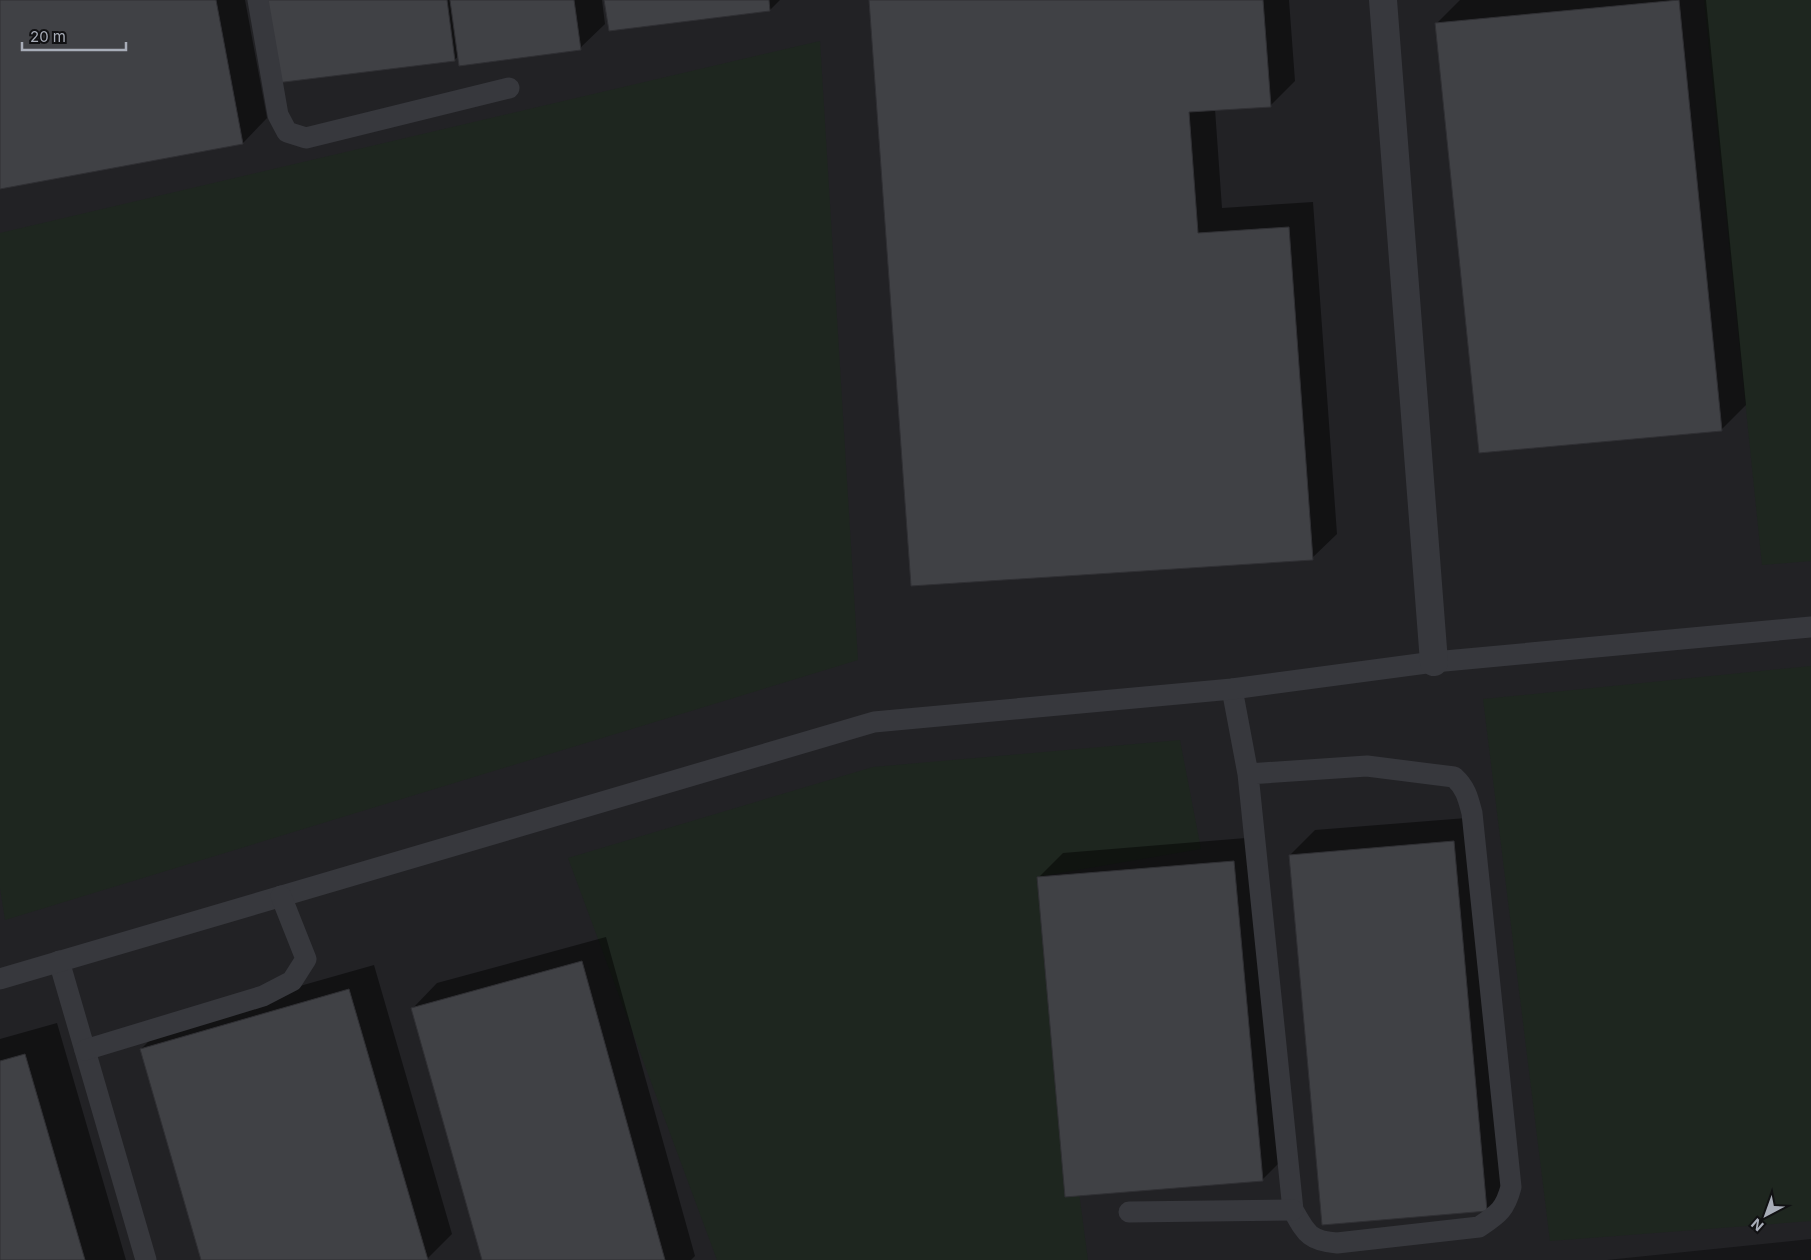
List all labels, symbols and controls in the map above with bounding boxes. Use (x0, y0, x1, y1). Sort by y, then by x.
scale bar (22, 20, 126, 52)
text: 20 m (30, 27, 66, 46)
north arrow (1741, 1190, 1791, 1240)
text: N (1748, 1215, 1767, 1235)

